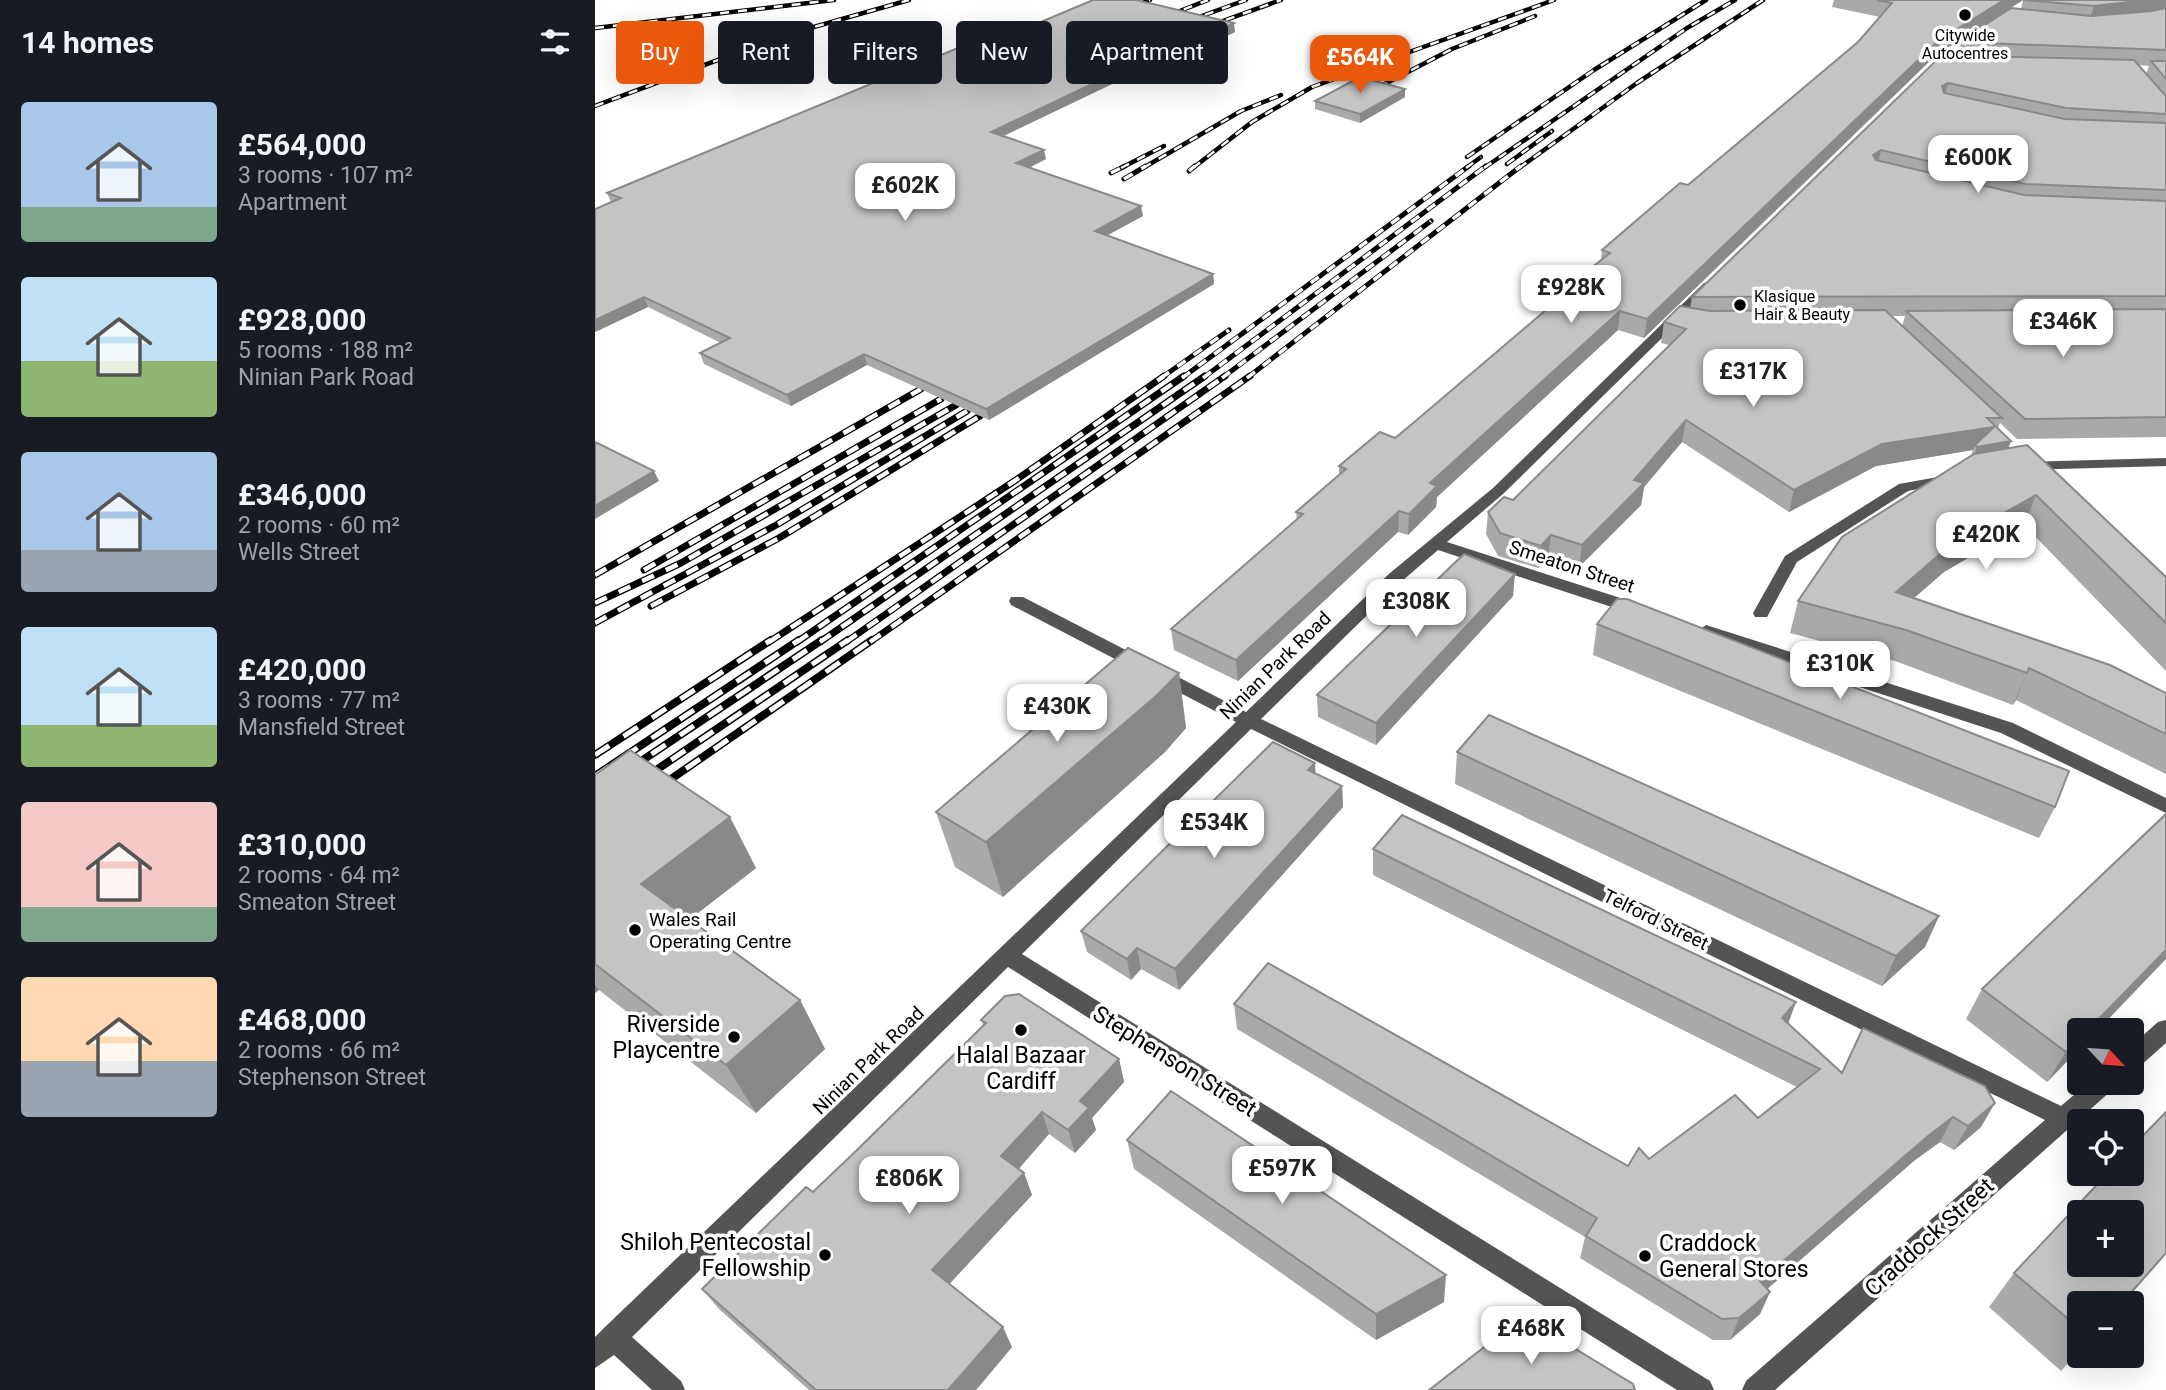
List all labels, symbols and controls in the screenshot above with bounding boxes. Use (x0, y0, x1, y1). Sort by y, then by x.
marker: Citywide Autocentres (1957, 7, 1973, 23)
chip: Buy (616, 21, 704, 84)
chip: Rent (718, 21, 814, 84)
chip: Filters (828, 21, 942, 84)
chip: New (956, 21, 1052, 84)
chip: Apartment (1066, 21, 1228, 84)
icon: filters (536, 23, 574, 61)
text: 14 homes (21, 25, 154, 60)
place label: Citywide Autocentres (1922, 26, 2008, 63)
pin: £564K (1311, 36, 1409, 95)
text: £564K (1326, 44, 1394, 71)
text: £564,000 (238, 127, 366, 162)
icon: home (77, 130, 161, 214)
pin: £600K (1929, 136, 2027, 195)
text: £600K (1944, 144, 2012, 171)
text: 3 rooms · 107 m² (238, 162, 413, 189)
pin: £602K (856, 164, 954, 223)
text: £602K (871, 172, 939, 199)
text: Apartment (238, 189, 347, 216)
pin: £928K (1522, 266, 1620, 325)
text: £928K (1537, 274, 1605, 301)
place label: Klasique Hair & Beauty (1754, 287, 1851, 324)
marker: Klasique Hair & Beauty (1732, 297, 1748, 313)
pin: £346K (2014, 300, 2112, 359)
text: £928,000 (238, 302, 366, 337)
icon: home (77, 305, 161, 389)
text: £346K (2029, 308, 2097, 335)
text: 5 rooms · 188 m² (238, 337, 413, 364)
pin: £317K (1704, 350, 1802, 409)
text: £317K (1719, 358, 1787, 385)
text: Ninian Park Road (238, 364, 414, 391)
text: £346,000 (238, 477, 366, 512)
icon: home (77, 480, 161, 564)
text: 2 rooms · 60 m² (238, 512, 400, 539)
pin: £420K (1937, 512, 2035, 572)
text: £420K (1952, 521, 2020, 548)
street label: Smeaton Street (1506, 535, 1637, 598)
text: Wells Street (238, 539, 360, 566)
pin: £308K (1367, 580, 1465, 639)
text: £308K (1382, 588, 1450, 615)
street label: Ninian Park Road (1215, 607, 1336, 724)
pin: £310K (1791, 642, 1889, 701)
text: £310K (1806, 650, 1874, 677)
text: £420,000 (238, 652, 366, 687)
icon: home (77, 655, 161, 739)
pin: £430K (1008, 684, 1106, 744)
text: 3 rooms · 77 m² (238, 687, 400, 714)
text: £430K (1023, 693, 1091, 720)
text: Mansfield Street (238, 714, 405, 741)
pin: £534K (1165, 800, 1263, 860)
text: £534K (1180, 809, 1248, 836)
text: £310,000 (238, 827, 366, 862)
icon: home (77, 830, 161, 914)
text: 2 rooms · 64 m² (238, 862, 400, 889)
street label: Telford Street (1599, 884, 1712, 955)
text: Smeaton Street (238, 889, 396, 916)
place label: Wales Rail Operating Centre (649, 908, 791, 953)
marker: Wales Rail Operating Centre (627, 922, 643, 938)
street label: Stephenson Street (1088, 1000, 1262, 1123)
text: £468,000 (238, 1002, 366, 1037)
street label: Ninian Park Road (808, 1002, 929, 1119)
icon: home (77, 1005, 161, 1089)
place label: Riverside Playcentre (613, 1011, 720, 1064)
north arrow (2067, 1018, 2144, 1096)
map controls (2067, 1018, 2144, 1368)
marker: Halal Bazaar Cardiff (1013, 1022, 1029, 1038)
marker: Riverside Playcentre (726, 1029, 742, 1045)
text: 2 rooms · 66 m² (238, 1037, 400, 1064)
place label: Halal Bazaar Cardiff (956, 1042, 1086, 1095)
text: Stephenson Street (238, 1064, 426, 1091)
button: locate (2067, 1109, 2144, 1186)
pin: £597K (1233, 1146, 1331, 1206)
text: £597K (1248, 1155, 1316, 1182)
pin: £806K (860, 1156, 958, 1216)
text: £806K (875, 1165, 943, 1192)
street label: Craddock Street (1859, 1172, 1999, 1302)
button: + (2067, 1200, 2144, 1277)
place label: Shiloh Pentecostal Fellowship (620, 1229, 811, 1282)
place label: Craddock General Stores (1659, 1230, 1809, 1283)
marker: Shiloh Pentecostal Fellowship (817, 1247, 833, 1263)
marker: Craddock General Stores (1637, 1248, 1653, 1264)
button: − (2067, 1291, 2144, 1368)
pin: £468K (1482, 1306, 1580, 1366)
text: £468K (1497, 1315, 1565, 1342)

